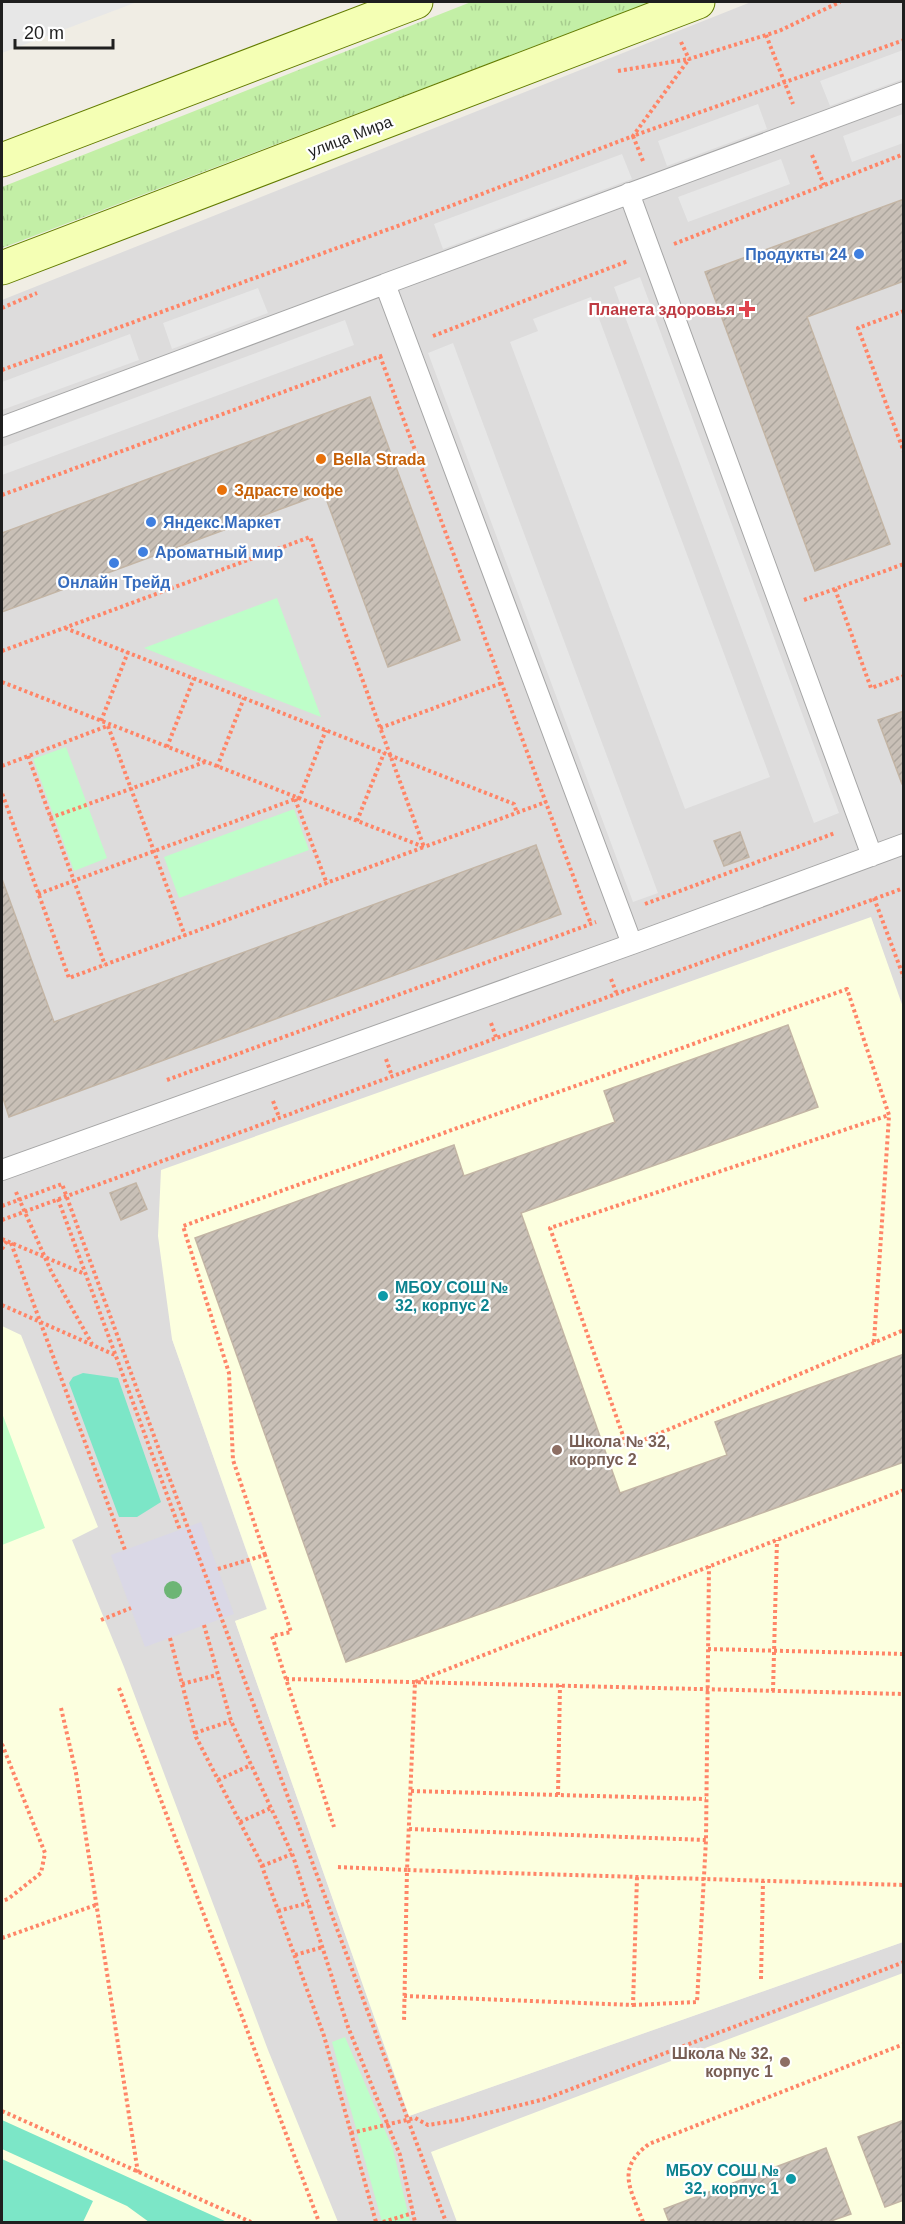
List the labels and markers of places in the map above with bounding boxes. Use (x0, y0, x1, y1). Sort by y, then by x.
place label: Продукты 24 (745, 246, 847, 263)
marker: Продукты 24 (852, 247, 866, 261)
place label: Планета здоровья (588, 301, 735, 318)
marker: Планета здоровья (740, 302, 754, 316)
place label: Bella Strada (333, 451, 426, 468)
marker: Bella Strada (314, 452, 328, 466)
place label: Здрасте кофе (234, 482, 343, 499)
marker: Здрасте кофе (215, 483, 229, 497)
place label: Яндекс.Маркет (163, 514, 281, 531)
marker: Яндекс.Маркет (144, 515, 158, 529)
place label: Ароматный мир (155, 544, 284, 561)
marker: Ароматный мир (136, 545, 150, 559)
marker: Онлайн Трейд (107, 556, 121, 570)
place label: Онлайн Трейд (58, 574, 170, 591)
place label: МБОУ СОШ № 32, корпус 2 (395, 1279, 508, 1314)
marker: МБОУ СОШ № 32, корпус 2 (376, 1289, 390, 1303)
place label: Школа № 32, корпус 2 (569, 1433, 670, 1468)
marker: Школа № 32, корпус 2 (550, 1443, 564, 1457)
place label: Школа № 32, корпус 1 (672, 2045, 773, 2080)
marker: Школа № 32, корпус 1 (778, 2055, 792, 2069)
place label: МБОУ СОШ № 32, корпус 1 (666, 2162, 779, 2197)
marker: МБОУ СОШ № 32, корпус 1 (784, 2172, 798, 2186)

